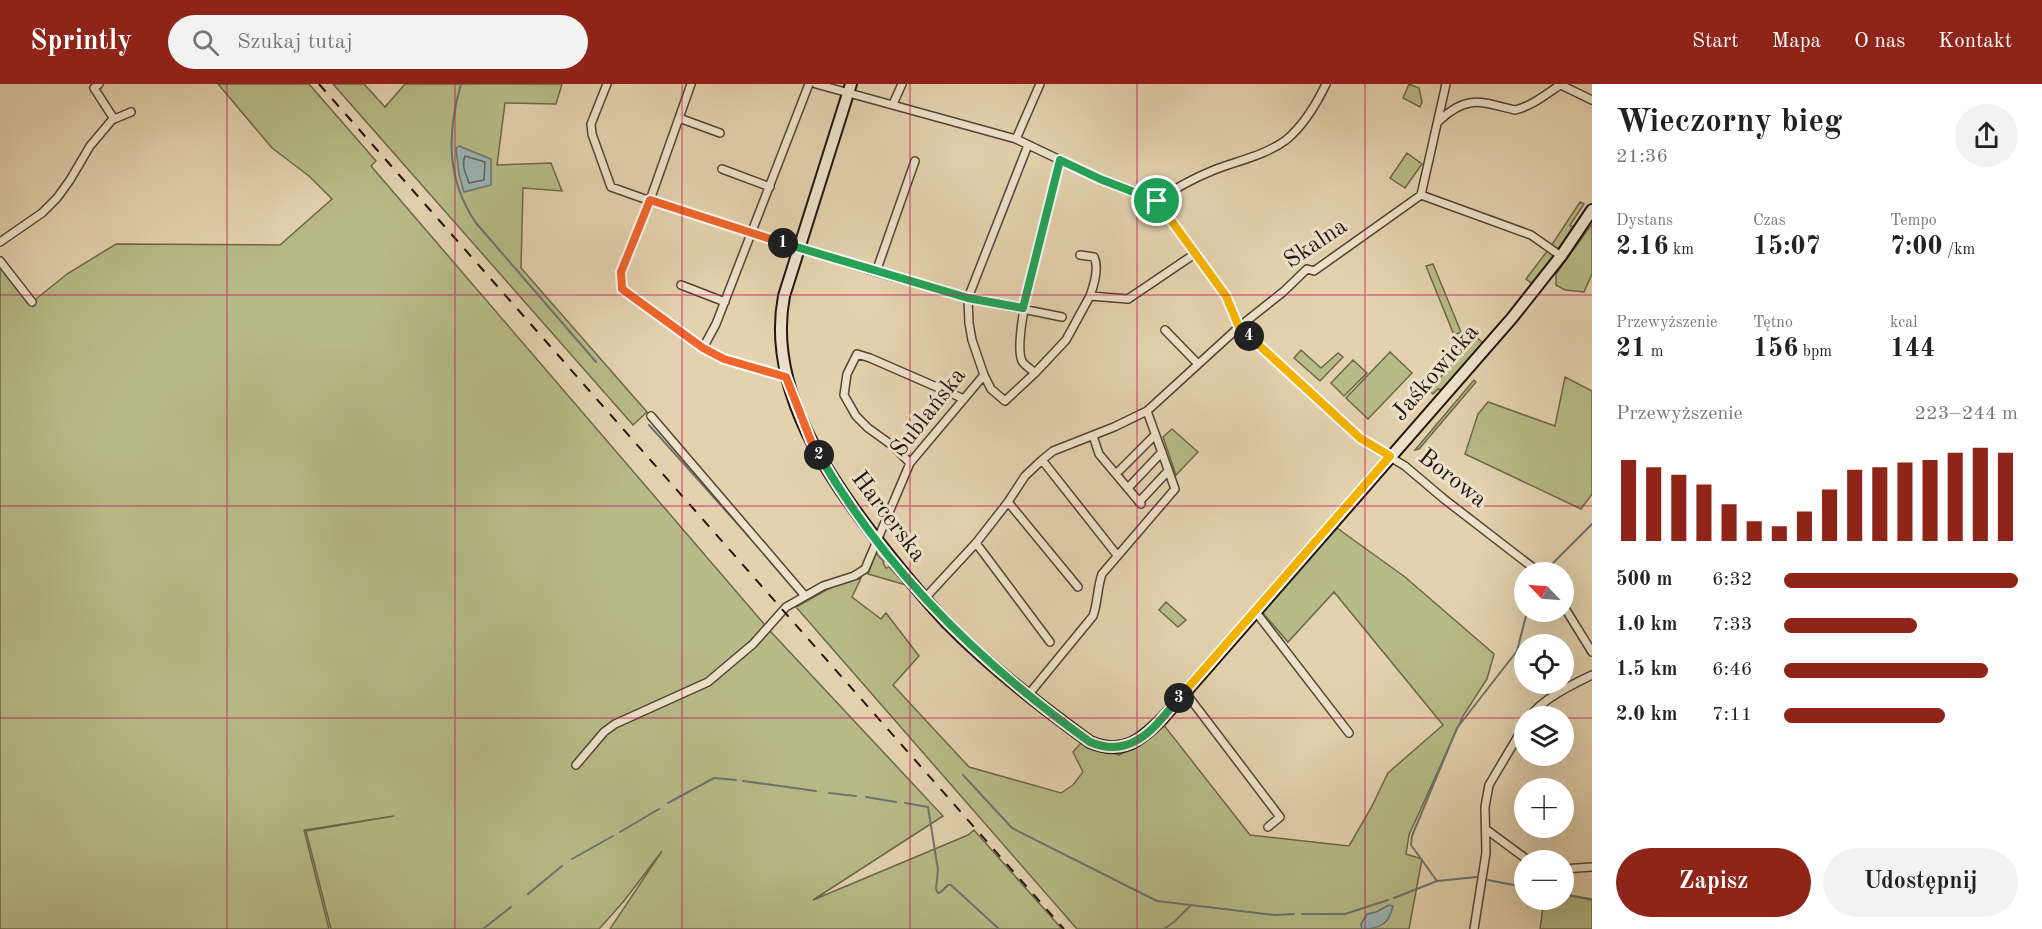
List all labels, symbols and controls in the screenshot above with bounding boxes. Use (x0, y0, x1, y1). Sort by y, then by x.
search box (168, 15, 588, 69)
icon: search (189, 26, 222, 59)
text: Sprintly (30, 28, 132, 56)
text: Szukaj tutaj (237, 31, 353, 53)
text: Start (1692, 31, 1739, 52)
text: Mapa (1772, 31, 1821, 52)
text: O nas (1854, 31, 1905, 52)
text: Kontakt (1938, 31, 2012, 52)
button: share (1955, 104, 2018, 167)
text: Wieczorny bieg (1616, 106, 1842, 139)
text: 21:36 (1616, 147, 1668, 167)
pin (1131, 175, 1182, 226)
icon: arrive (1140, 184, 1173, 217)
text: Dystans (1616, 213, 1673, 229)
text: Czas (1753, 213, 1786, 229)
text: Tempo (1890, 213, 1937, 229)
street label: Skalna (1280, 214, 1352, 274)
pin: 1 (768, 228, 798, 258)
text: 2.16 (1616, 234, 1669, 260)
text: 15:07 (1753, 234, 1821, 260)
text: 7:00 (1890, 234, 1943, 260)
text: 1 (778, 235, 788, 251)
text: km (1669, 242, 1694, 258)
text: /km (1943, 242, 1975, 258)
text: Przewyższenie (1616, 315, 1717, 331)
text: Tętno (1753, 315, 1793, 331)
text: kcal (1890, 315, 1918, 331)
street label: Jaśkowicka (1388, 320, 1484, 426)
pin: 4 (1234, 321, 1264, 351)
text: 4 (1244, 328, 1254, 344)
text: 21 (1616, 336, 1646, 362)
text: 156 (1753, 336, 1798, 362)
text: 144 (1890, 336, 1935, 362)
text: m (1646, 344, 1663, 360)
text: bpm (1798, 344, 1832, 360)
street label: Sublańska (887, 364, 971, 462)
text: Przewyższenie (1616, 404, 1743, 424)
text: 223–244 m (1915, 404, 2018, 424)
pin: 2 (804, 440, 834, 470)
street label: Borowa (1413, 445, 1491, 513)
text: 2 (814, 447, 824, 463)
street label: Harcerska (846, 467, 930, 567)
north arrow (1514, 562, 1574, 622)
map controls (1514, 562, 1574, 910)
text: 500 m (1616, 570, 1672, 590)
text: 6:32 (1712, 570, 1752, 590)
text: 1.0 km (1616, 615, 1678, 635)
text: 7:33 (1712, 615, 1752, 635)
button: locate (1514, 634, 1574, 694)
text: 1.5 km (1616, 660, 1678, 680)
text: 6:46 (1712, 660, 1752, 680)
pin: 3 (1164, 683, 1194, 713)
text: 3 (1174, 690, 1184, 706)
text: 2.0 km (1616, 705, 1678, 725)
text: 7:11 (1712, 705, 1752, 725)
button: layers (1514, 706, 1574, 766)
button: + (1514, 778, 1574, 838)
button: Zapisz (1616, 848, 1811, 917)
button: Udostępnij (1823, 848, 2018, 917)
button: − (1514, 850, 1574, 910)

